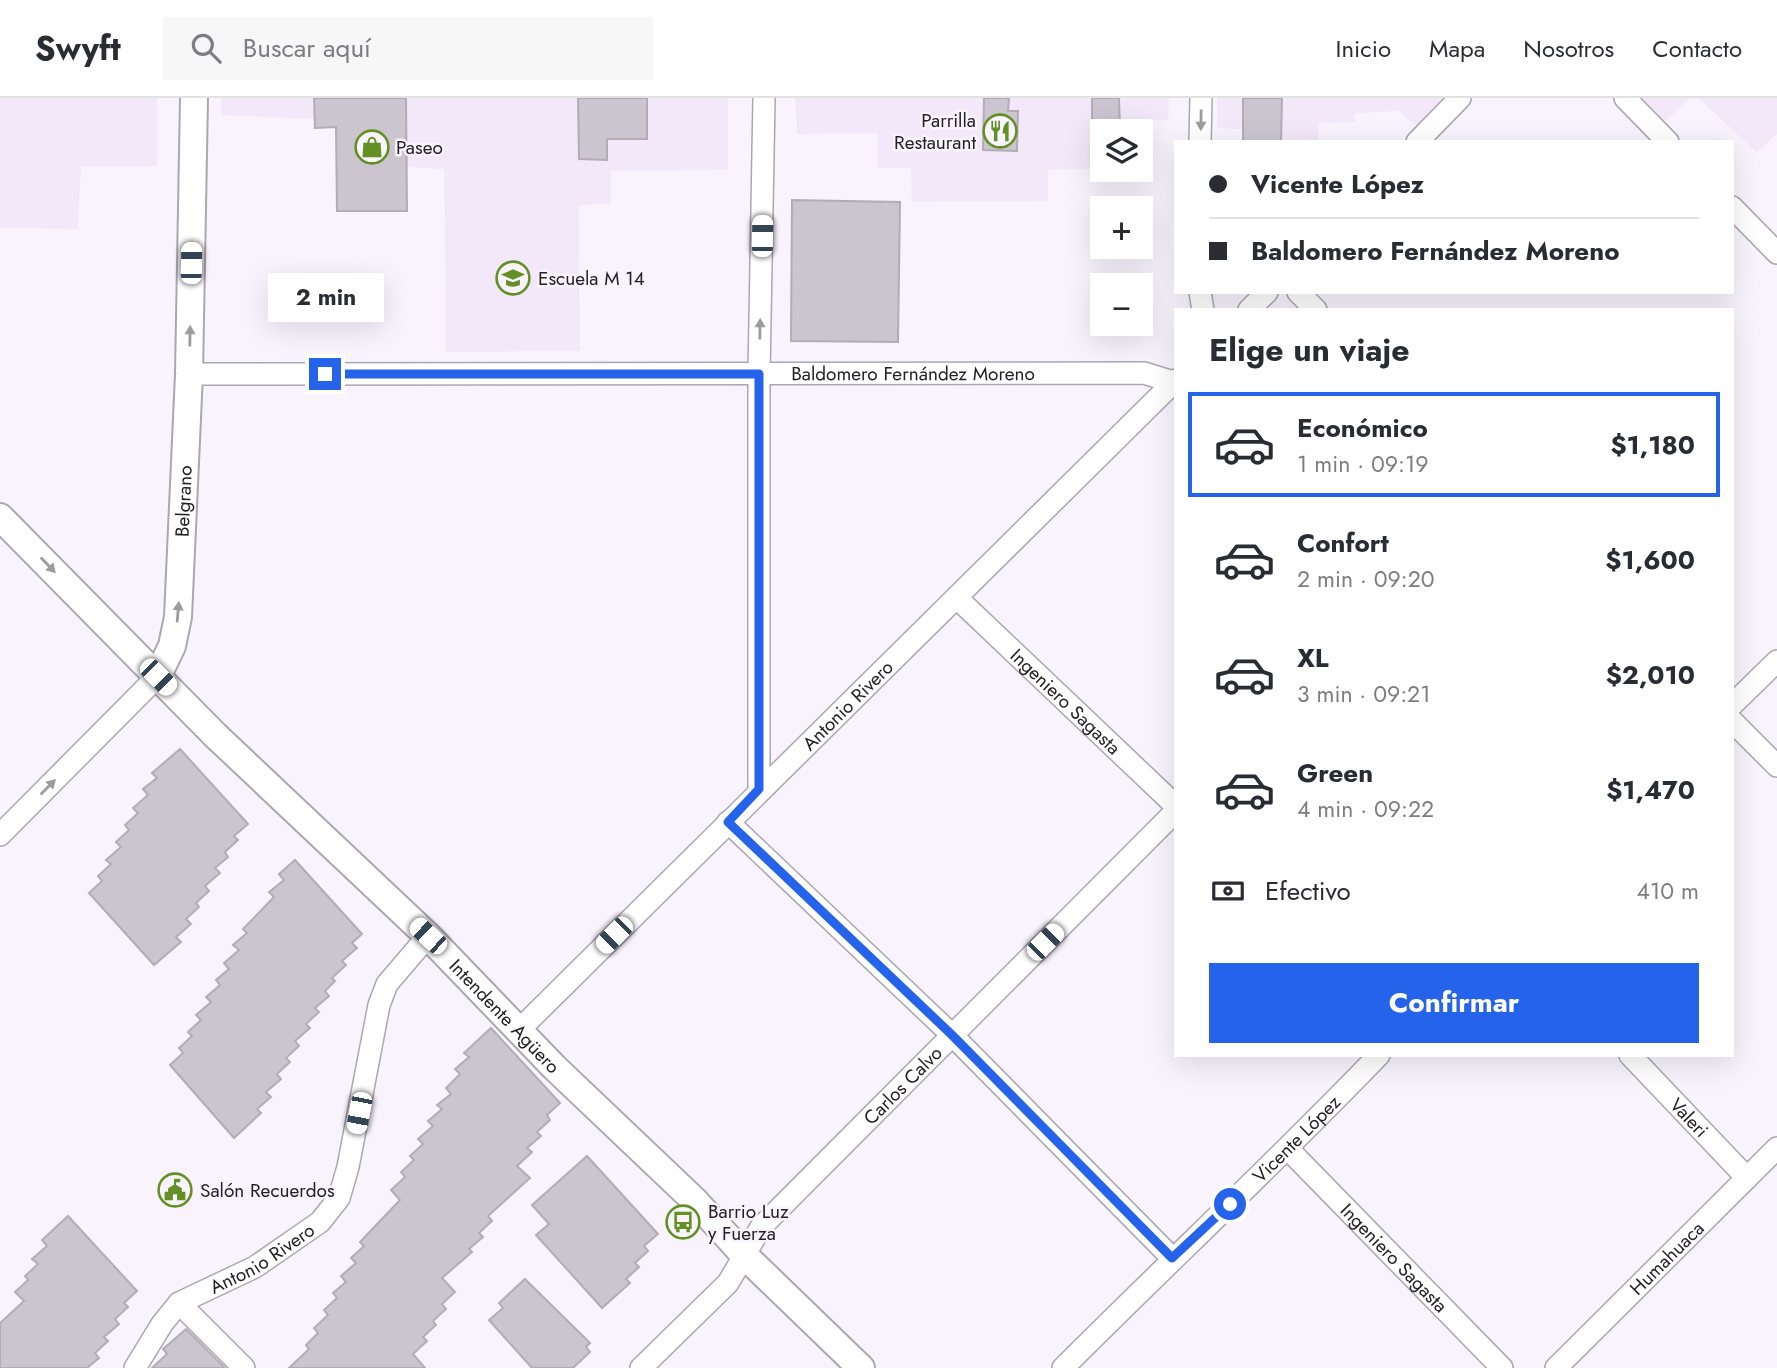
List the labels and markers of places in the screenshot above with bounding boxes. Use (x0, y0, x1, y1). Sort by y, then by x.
place label: Parrilla Restaurant (894, 107, 976, 156)
restaurant icon: Parrilla Restaurant (981, 112, 1019, 150)
shop icon: Paseo (353, 128, 391, 166)
place label: Paseo (396, 134, 443, 161)
school or university icon: Escuela M 14 (494, 259, 532, 297)
place label: Escuela M 14 (538, 265, 645, 292)
public building icon: Salón Recuerdos (156, 1171, 194, 1209)
place label: Salón Recuerdos (200, 1177, 335, 1204)
place label: Barrio Luz y Fuerza (708, 1198, 789, 1247)
bus stop icon: Barrio Luz y Fuerza (664, 1203, 702, 1241)

